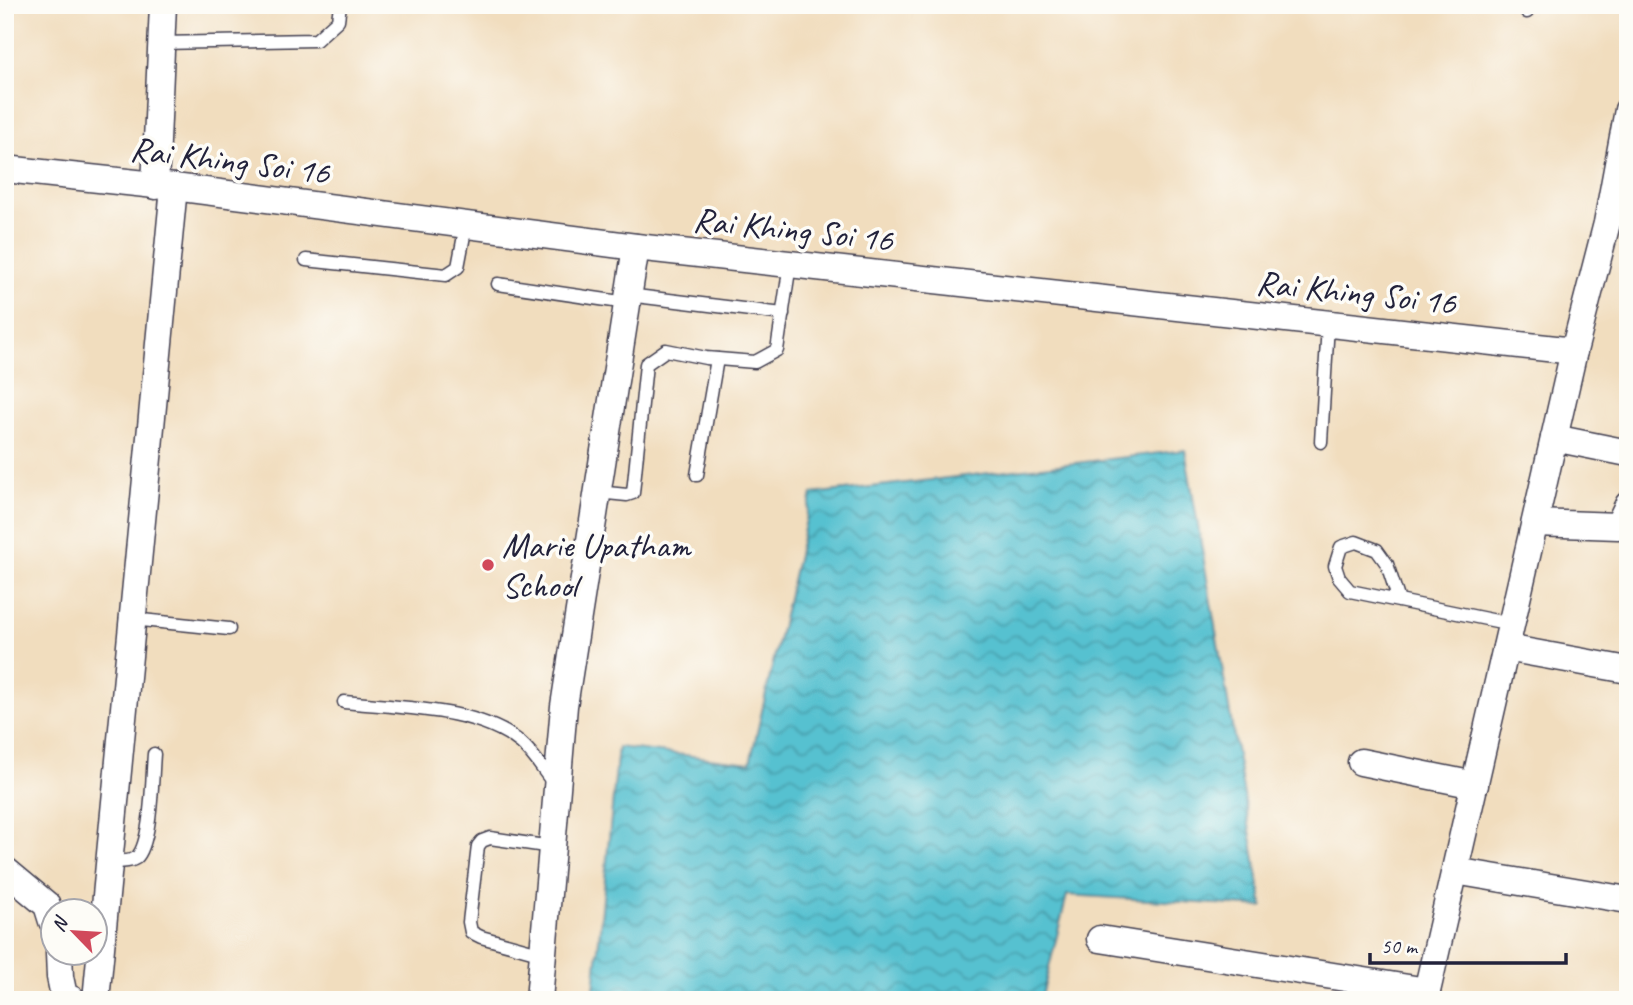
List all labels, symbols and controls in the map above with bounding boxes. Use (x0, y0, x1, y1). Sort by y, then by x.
street label: Rai Khing Soi 16 (128, 126, 333, 195)
street label: Rai Khing Soi 16 (691, 197, 896, 262)
street label: Rai Khing Soi 16 (1254, 260, 1459, 325)
place label: Marie Upatham School (502, 523, 693, 608)
marker: Marie Upatham School (480, 557, 496, 573)
north arrow (38, 897, 108, 967)
text: N (46, 912, 74, 936)
scale bar (1370, 921, 1566, 965)
text: 50 m (1381, 933, 1419, 959)

